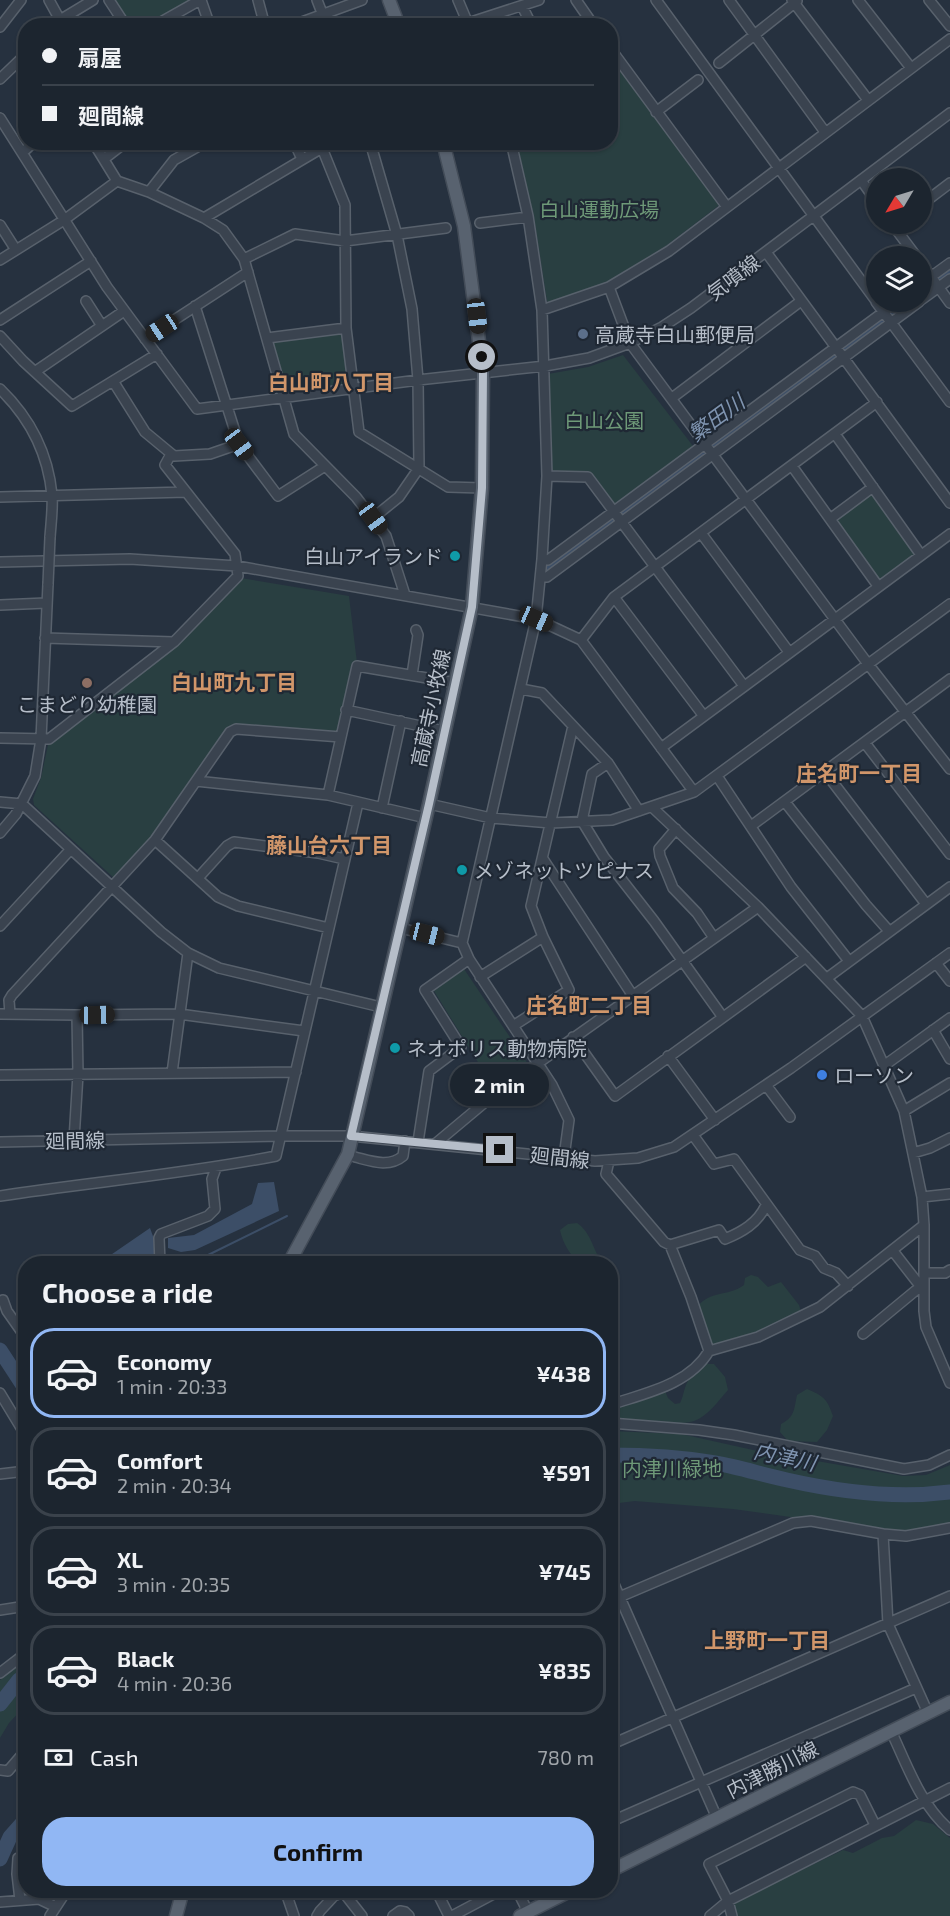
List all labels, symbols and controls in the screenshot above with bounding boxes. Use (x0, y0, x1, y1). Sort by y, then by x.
text: 扇屋 (78, 44, 122, 70)
text: 廻間線 (78, 102, 144, 128)
north arrow (866, 168, 932, 234)
map controls (866, 168, 932, 312)
park label: 白山運動広場 (539, 197, 659, 221)
button: layers (866, 246, 932, 312)
street label: 気噴線 (702, 249, 764, 305)
car (466, 297, 488, 335)
car (142, 311, 182, 345)
place label: 高蔵寺白山郵便局 (595, 322, 755, 346)
marker: 高蔵寺白山郵便局 (576, 327, 590, 341)
route start (468, 343, 495, 370)
district label: 白山町八丁目 (268, 369, 394, 394)
water label: 繁田川 (683, 387, 750, 446)
park label: 白山公園 (564, 408, 644, 432)
car (221, 424, 257, 464)
car (355, 498, 391, 538)
place label: 白山アイランド (304, 544, 443, 568)
marker: 白山アイランド (448, 549, 462, 563)
car (516, 603, 556, 635)
street label: 高蔵寺小牧線 (406, 647, 454, 769)
district label: 白山町九丁目 (171, 669, 297, 694)
marker: こまどり幼稚園 (80, 676, 94, 690)
place label: こまどり幼稚園 (17, 692, 157, 716)
district label: 庄名町一丁目 (796, 760, 922, 785)
district label: 藤山台六丁目 (266, 832, 392, 857)
place label: メゾネットツピナス (474, 858, 654, 882)
marker: メゾネットツピナス (455, 863, 469, 877)
car (407, 921, 447, 947)
district label: 庄名町二丁目 (526, 992, 652, 1017)
car (79, 1006, 115, 1024)
place label: ネオポリス動物病院 (407, 1036, 587, 1060)
marker: ネオポリス動物病院 (388, 1041, 402, 1055)
callout: 2 min (450, 1063, 550, 1105)
place label: ローソン (834, 1063, 914, 1087)
marker: ローソン (815, 1068, 829, 1082)
text: 2 min (474, 1073, 525, 1097)
street label: 廻間線 (45, 1127, 105, 1153)
route end (486, 1136, 513, 1163)
street label: 廻間線 (529, 1142, 591, 1172)
text: Choose a ride (42, 1276, 213, 1308)
icon: car (45, 1346, 99, 1400)
text: Economy (117, 1348, 212, 1374)
text: ¥438 (536, 1360, 591, 1386)
text: 1 min · 20:33 (117, 1374, 227, 1398)
water label: 内津川 (752, 1437, 820, 1475)
icon: car (45, 1445, 99, 1499)
text: Comfort (117, 1447, 202, 1473)
park label: 内津川緑地 (622, 1456, 722, 1480)
text: ¥591 (542, 1459, 591, 1485)
text: 2 min · 20:34 (117, 1473, 232, 1497)
icon: car (45, 1544, 99, 1598)
text: XL (117, 1546, 143, 1572)
text: ¥745 (539, 1558, 591, 1584)
text: 3 min · 20:35 (117, 1572, 230, 1596)
district label: 上野町一丁目 (704, 1627, 830, 1652)
icon: car (45, 1643, 99, 1697)
text: Black (117, 1645, 174, 1671)
text: ¥835 (538, 1657, 591, 1683)
text: 4 min · 20:36 (117, 1671, 232, 1695)
street label: 内津勝川線 (722, 1736, 822, 1802)
icon: cash (42, 1741, 75, 1774)
text: Cash (90, 1744, 139, 1770)
text: 780 m (538, 1745, 594, 1769)
button: Confirm (42, 1817, 594, 1886)

